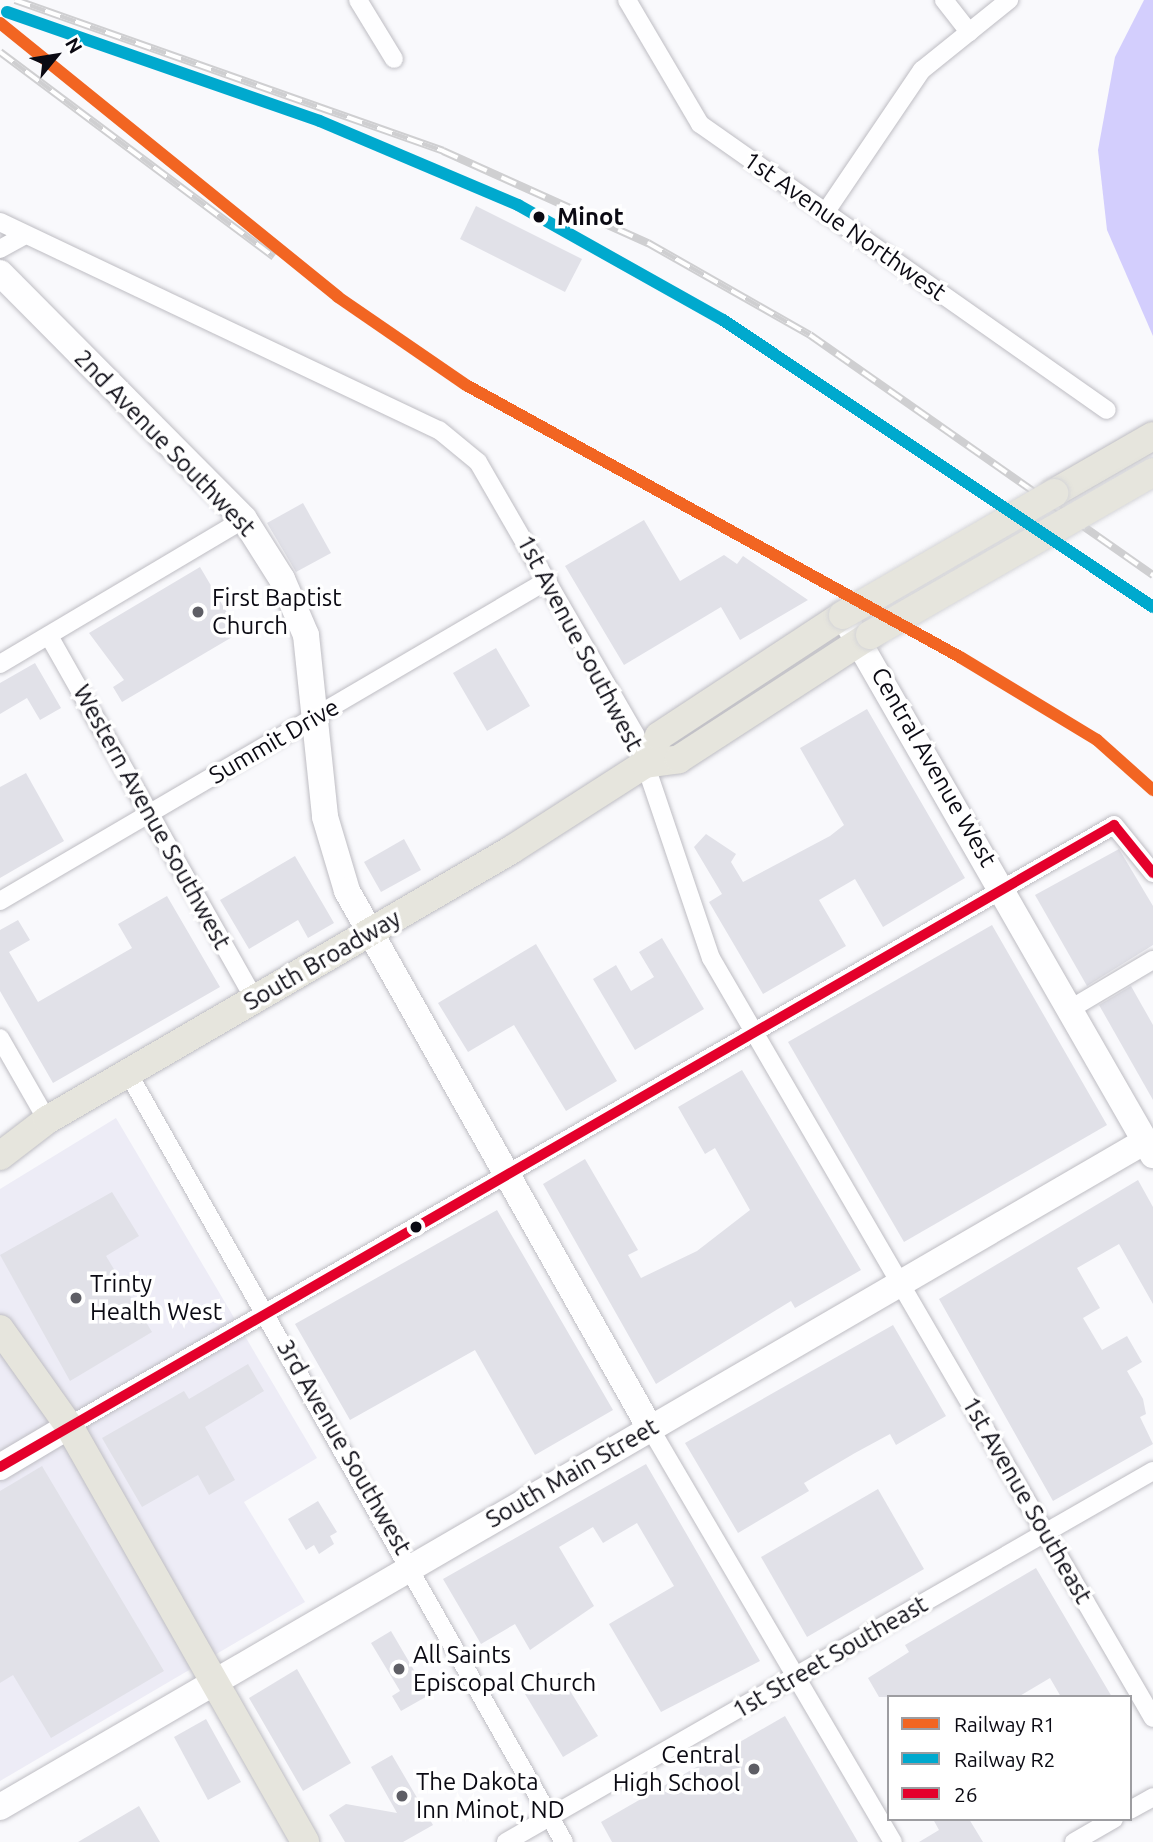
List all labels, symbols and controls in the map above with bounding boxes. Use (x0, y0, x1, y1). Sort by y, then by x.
north arrow (21, 21, 91, 91)
text: N (61, 34, 87, 57)
street label: 1st Avenue Northwest (738, 145, 952, 307)
place label: Minot (557, 203, 624, 231)
marker: Minot (527, 205, 551, 229)
street label: 2nd Avenue Southwest (68, 344, 262, 542)
street label: 1st Avenue Southwest (511, 530, 649, 756)
place label: First Baptist Church (212, 584, 342, 640)
marker: First Baptist Church (190, 604, 206, 620)
street label: Central Avenue West (865, 662, 1003, 872)
street label: Western Avenue Southwest (67, 680, 237, 954)
street label: Summit Drive (204, 692, 344, 790)
street label: South Broadway (239, 903, 405, 1017)
unlabelled marker (409, 1220, 423, 1234)
place label: Trinty Health West (90, 1270, 222, 1326)
marker: Trinty Health West (68, 1290, 84, 1306)
street label: 3rd Avenue Southwest (271, 1334, 417, 1560)
street label: 1st Avenue Southeast (956, 1391, 1098, 1609)
street label: South Main Street (481, 1412, 663, 1534)
street label: 1st Street Southeast (727, 1589, 933, 1725)
place label: All Saints Episcopal Church (413, 1641, 596, 1697)
marker: All Saints Episcopal Church (391, 1661, 407, 1677)
legend (887, 1695, 1132, 1821)
text: Railway R1 (954, 1712, 1055, 1736)
place label: Central High School (613, 1741, 740, 1797)
text: Railway R2 (954, 1747, 1055, 1771)
marker: Central High School (746, 1761, 762, 1777)
place label: The Dakota Inn Minot, ND (416, 1768, 565, 1824)
text: 26 (954, 1782, 978, 1806)
marker: The Dakota Inn Minot, ND (394, 1788, 410, 1804)

